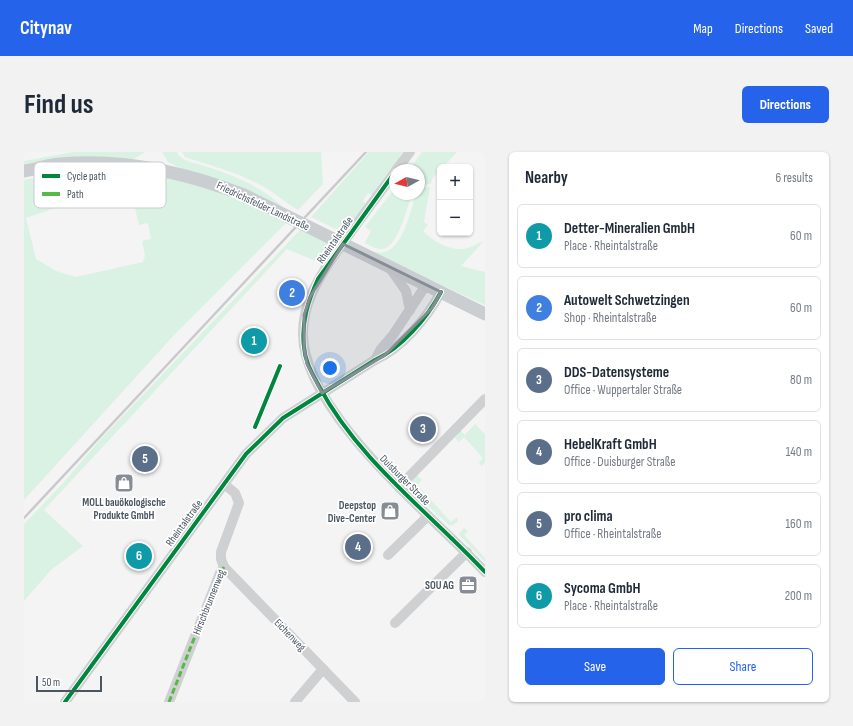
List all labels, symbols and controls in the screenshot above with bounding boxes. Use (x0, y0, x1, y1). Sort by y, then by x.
text: Citynav (20, 17, 72, 40)
text: Map (693, 20, 713, 37)
text: Directions (735, 20, 783, 37)
text: Saved (805, 20, 833, 37)
button: Directions (742, 86, 829, 123)
text: Find us (24, 88, 93, 121)
legend (34, 162, 166, 208)
north arrow (389, 164, 425, 200)
map controls (437, 164, 473, 236)
button: + (437, 164, 473, 200)
text: Nearby (525, 168, 568, 188)
text: Cycle path (67, 170, 106, 183)
text: 6 results (775, 170, 813, 186)
street label: Friedrichsfelder Landstraße (214, 179, 312, 233)
text: Path (67, 188, 84, 201)
button: − (437, 200, 473, 236)
street label: Rheintalstraße (314, 214, 356, 266)
text: Detter-Mineralien GmbH (564, 219, 695, 238)
text: 1 (536, 228, 542, 244)
text: 60 m (790, 228, 812, 244)
text: Place · Rheintalstraße (564, 238, 658, 254)
pin: 2 (279, 278, 305, 308)
text: Autowelt Schwetzingen (564, 291, 690, 310)
text: 2 (536, 300, 542, 316)
text: 60 m (790, 300, 812, 316)
text: Shop · Rheintalstraße (564, 310, 657, 326)
pin: 1 (241, 326, 267, 356)
your location (320, 358, 340, 378)
text: DDS-Datensysteme (564, 363, 669, 382)
text: 3 (536, 372, 542, 388)
text: 80 m (790, 372, 812, 388)
text: Office · Wuppertaler Straße (564, 382, 682, 398)
pin: 3 (410, 414, 436, 444)
text: HebelKraft GmbH (564, 435, 657, 454)
pin: 5 (132, 444, 158, 474)
text: 4 (536, 444, 542, 460)
text: 140 m (786, 444, 812, 460)
street label: Duisburger Straße (377, 452, 433, 508)
text: Office · Duisburger Straße (564, 454, 675, 470)
shop icon: MOLL bauökologische Produkte GmbH (113, 472, 135, 494)
place label: MOLL bauökologische Produkte GmbH (82, 496, 166, 522)
street label: Rheintalstraße (163, 497, 205, 549)
place label: Deepstop Dive-Center (328, 499, 377, 525)
shop icon: Deepstop Dive-Center (379, 500, 401, 522)
text: pro clima (564, 507, 613, 526)
text: 5 (536, 516, 542, 532)
text: 160 m (786, 516, 812, 532)
text: Office · Rheintalstraße (564, 526, 661, 542)
pin: 4 (345, 532, 371, 562)
pin: 6 (126, 541, 152, 571)
street label: Hirschbrunnenweg (190, 567, 228, 637)
office icon: SOU AG (457, 574, 479, 596)
place label: SOU AG (425, 579, 454, 592)
text: Sycoma GmbH (564, 579, 640, 598)
text: 6 (536, 588, 542, 604)
text: 200 m (785, 588, 812, 604)
text: Place · Rheintalstraße (564, 598, 658, 614)
street label: Eichenweg (272, 616, 309, 654)
button: Save (525, 648, 665, 685)
button: Share (673, 648, 813, 685)
scale bar (36, 674, 102, 693)
text: 50 m (42, 676, 60, 689)

